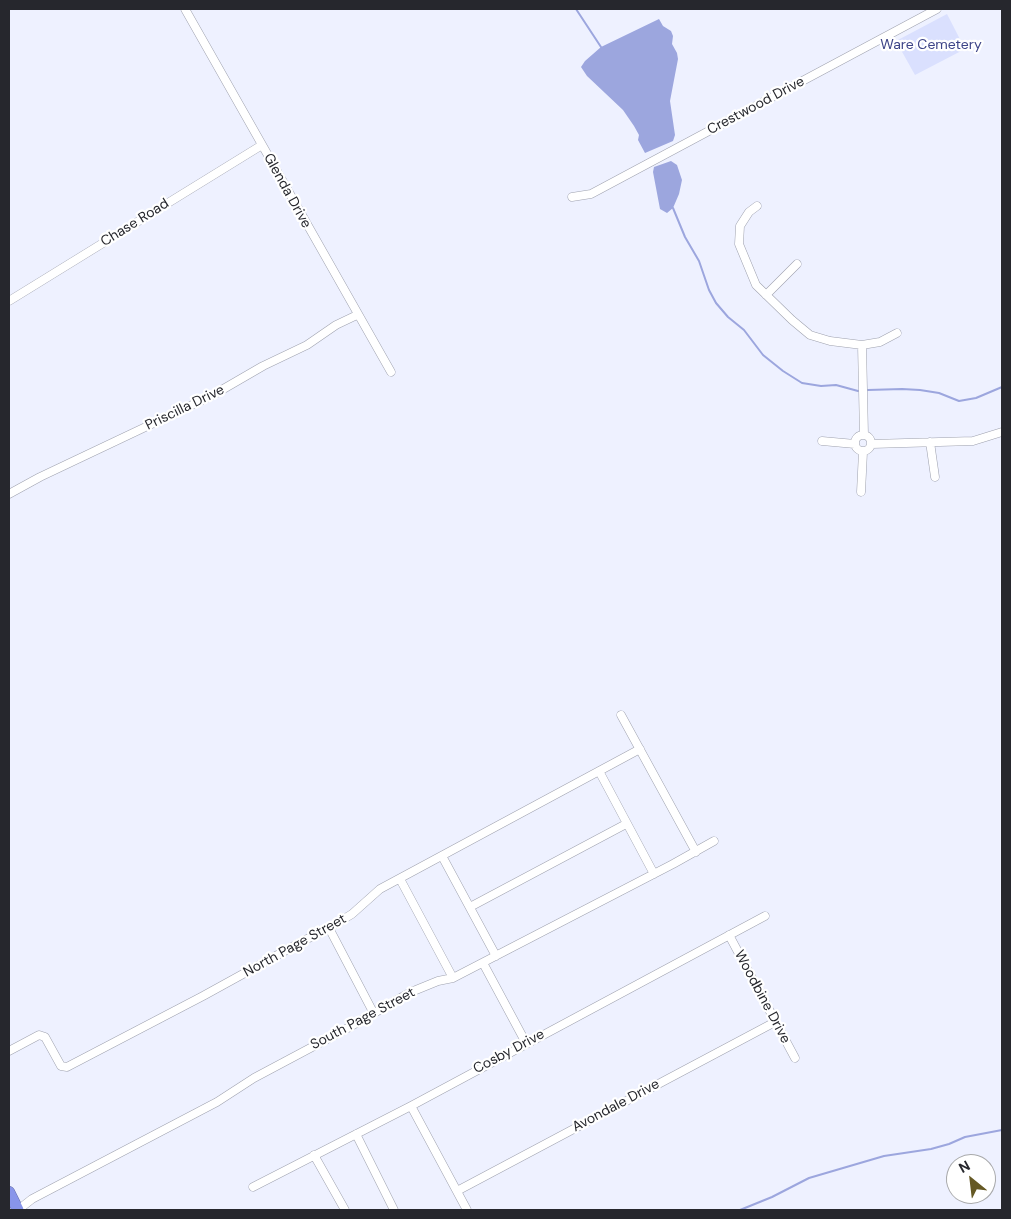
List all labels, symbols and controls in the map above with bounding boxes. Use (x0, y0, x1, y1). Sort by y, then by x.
park label: Ware Cemetery (880, 37, 982, 53)
street label: Crestwood Drive (704, 73, 808, 139)
street label: Glenda Drive (260, 151, 314, 231)
street label: Chase Road (98, 195, 172, 251)
street label: Priscilla Drive (143, 382, 227, 434)
street label: North Page Street (241, 911, 349, 981)
street label: Woodbine Drive (730, 947, 794, 1047)
street label: South Page Street (308, 984, 418, 1054)
street label: Cosby Drive (471, 1026, 547, 1078)
street label: Avondale Drive (570, 1076, 662, 1136)
north arrow (946, 1154, 996, 1204)
text: N (955, 1156, 973, 1177)

